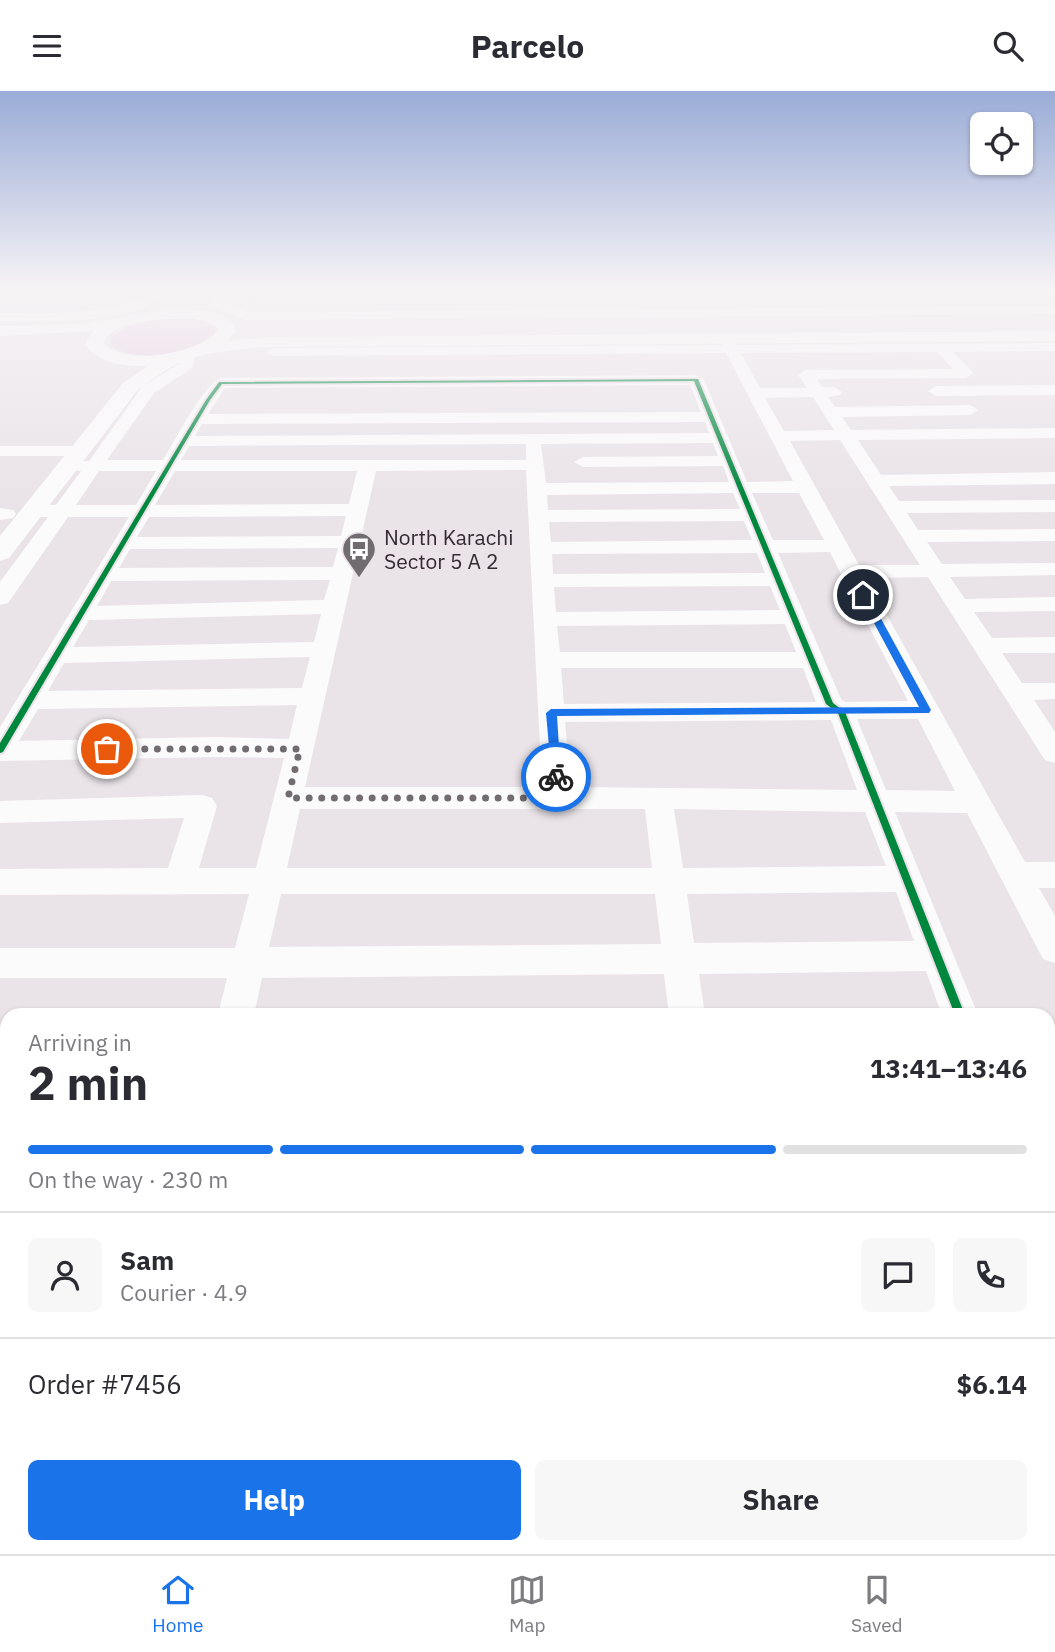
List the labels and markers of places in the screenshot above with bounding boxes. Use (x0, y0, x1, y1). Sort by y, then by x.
place label: North Karachi Sector 5 A 2 (384, 523, 513, 575)
bus stop icon: North Karachi Sector 5 A 2 (340, 530, 378, 579)
pin (833, 565, 893, 625)
pin (77, 719, 137, 779)

